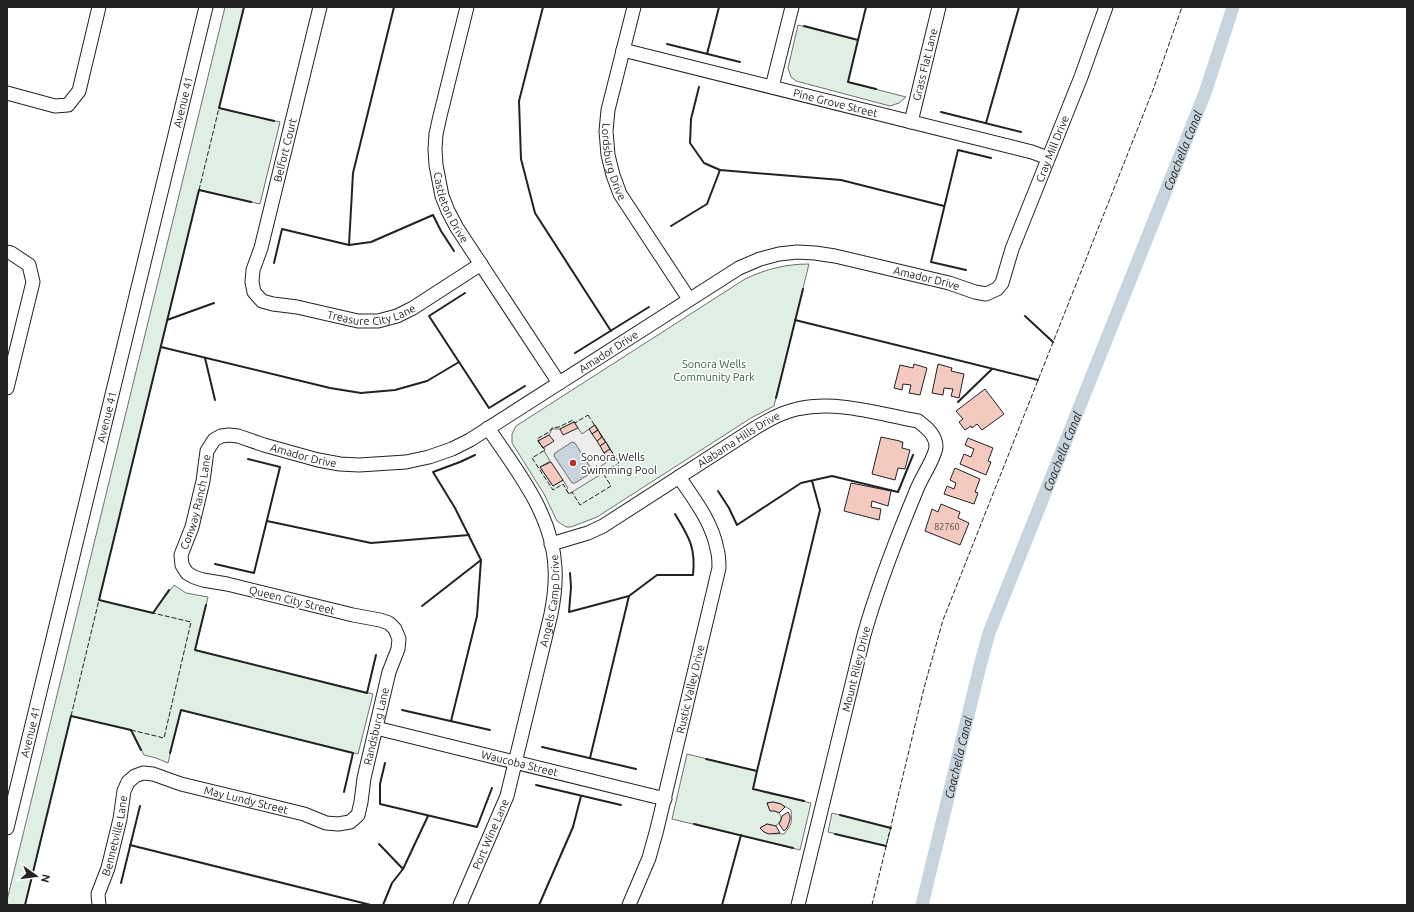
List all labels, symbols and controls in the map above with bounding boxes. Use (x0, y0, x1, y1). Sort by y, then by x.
street label: Grass Flat Lane (910, 27, 940, 102)
street label: Avenue 41 (171, 75, 195, 129)
street label: Pine Grove Street (792, 87, 880, 119)
water label: Coachella Canal (1160, 108, 1204, 192)
street label: Cray Mill Drive (1033, 114, 1071, 184)
street label: Belfort Court (271, 116, 299, 183)
street label: Lordsburg Drive (600, 123, 628, 203)
street label: Castleton Drive (431, 171, 471, 245)
street label: Amador Drive (892, 264, 961, 292)
street label: Treasure City Lane (326, 302, 417, 327)
street label: Amador Drive (577, 328, 640, 375)
park label: Sonora Wells Community Park (673, 358, 755, 383)
street label: Avenue 41 (95, 390, 119, 444)
street label: Alabama Hills Drive (695, 409, 782, 470)
water label: Coachella Canal (1040, 409, 1084, 493)
street label: Amador Drive (269, 441, 338, 469)
place label: Sonora Wells Swimming Pool (581, 451, 657, 476)
street label: Conway Ranch Lane (178, 454, 212, 551)
marker: Sonora Wells Swimming Pool (568, 458, 578, 468)
house number: 82760 (934, 522, 960, 532)
street label: Angels Camp Drive (537, 554, 561, 648)
street label: Queen City Street (248, 584, 337, 617)
street label: Mount Riley Drive (840, 625, 872, 713)
street label: Rustic Valley Drive (674, 643, 707, 735)
street label: Randsburg Lane (361, 686, 391, 766)
street label: Avenue 41 (18, 705, 42, 758)
water label: Coachella Canal (942, 714, 974, 800)
street label: Waucoba Street (480, 748, 560, 779)
street label: May Lundy Street (203, 784, 290, 816)
street label: Bennetville Lane (100, 795, 129, 878)
street label: Port Wine Lane (470, 797, 511, 871)
north arrow (16, 856, 56, 896)
text: N (39, 873, 53, 884)

